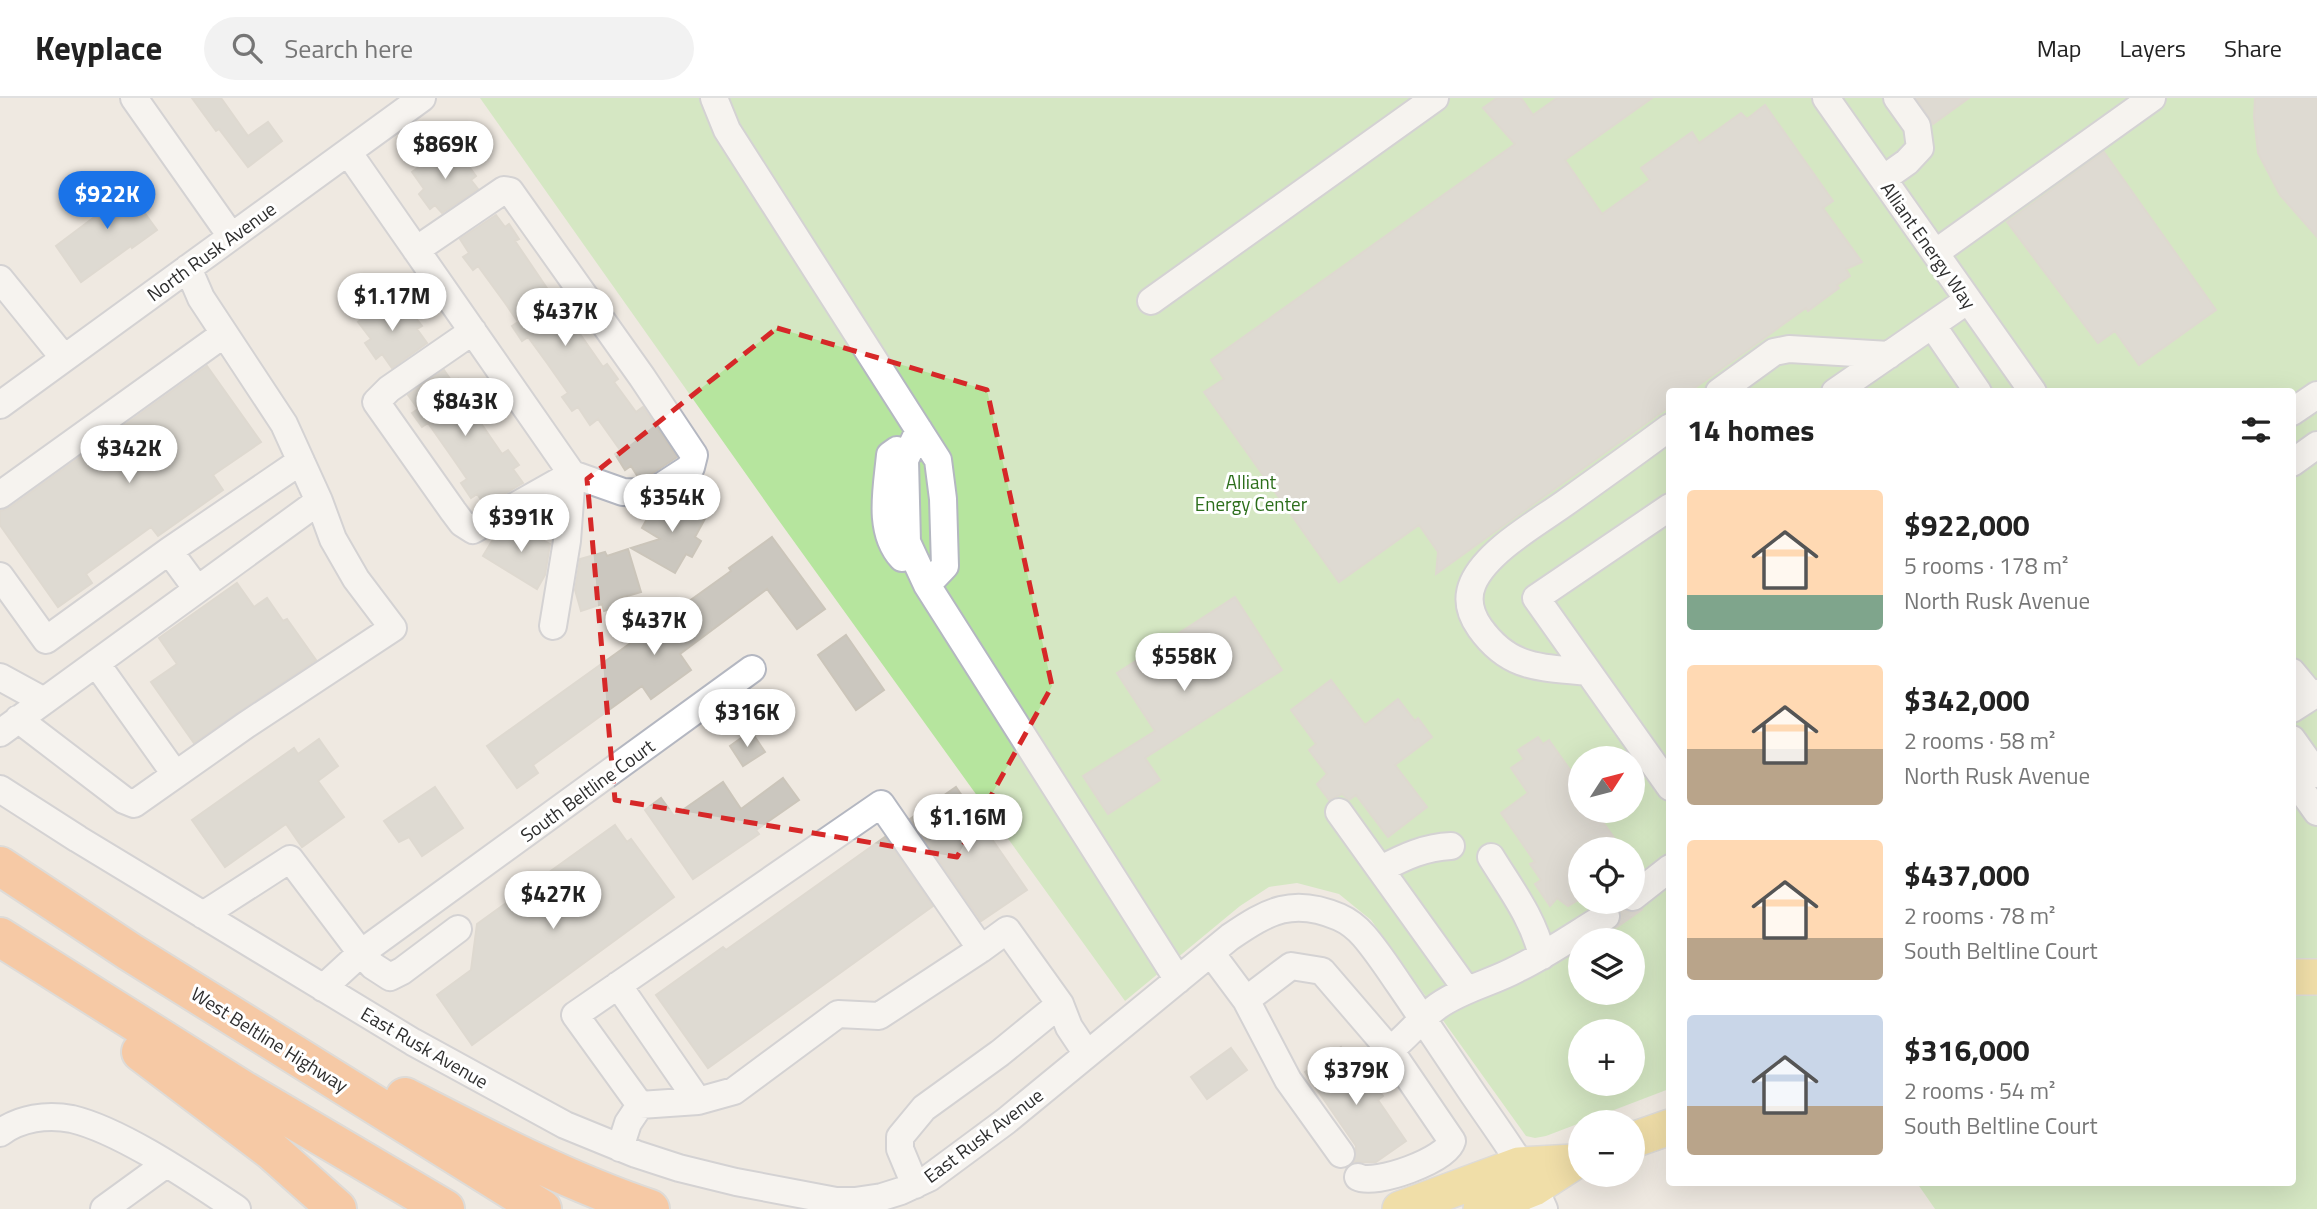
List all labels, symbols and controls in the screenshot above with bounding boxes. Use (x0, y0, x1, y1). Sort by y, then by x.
search box (204, 17, 694, 80)
text: Keyplace (35, 23, 162, 73)
icon: search (228, 29, 266, 67)
text: Search here (284, 29, 413, 68)
text: Map (2037, 30, 2082, 66)
text: Layers (2120, 30, 2186, 66)
text: Share (2224, 30, 2282, 66)
pin: $869K (396, 122, 494, 181)
text: $869K (412, 126, 478, 161)
pin: $922K (58, 172, 156, 231)
street label: Alliant Energy Way (1874, 175, 1984, 315)
text: $922K (74, 176, 140, 211)
street label: North Rusk Avenue (140, 194, 282, 308)
pin: $1.17M (335, 274, 449, 333)
text: $1.17M (353, 278, 431, 313)
pin: $437K (516, 288, 614, 348)
text: $437K (532, 293, 598, 328)
pin: $843K (416, 378, 514, 438)
text: $843K (432, 383, 498, 418)
text: 14 homes (1687, 407, 1814, 453)
icon: filters (2237, 411, 2275, 449)
pin: $342K (80, 426, 178, 485)
text: $342K (96, 430, 162, 465)
park label: Alliant Energy Center (1195, 467, 1308, 518)
pin: $354K (623, 474, 721, 534)
text: $354K (639, 479, 705, 514)
pin: $391K (472, 494, 570, 554)
text: $391K (488, 499, 554, 534)
text: $922,000 (1904, 502, 2030, 548)
icon: home (1743, 518, 1827, 602)
text: 5 rooms · 178 m² (1904, 548, 2068, 583)
text: North Rusk Avenue (1904, 583, 2090, 618)
pin: $437K (605, 598, 703, 657)
text: $437K (621, 602, 687, 637)
pin: $558K (1135, 634, 1233, 693)
text: $558K (1151, 638, 1217, 673)
text: $342,000 (1904, 677, 2030, 723)
pin: $316K (698, 690, 796, 749)
icon: home (1743, 693, 1827, 777)
text: $316K (714, 694, 780, 729)
text: 2 rooms · 58 m² (1904, 723, 2055, 758)
street label: South Beltline Court (514, 731, 660, 849)
north arrow (1568, 746, 1645, 822)
map controls (1568, 746, 1645, 1187)
text: North Rusk Avenue (1904, 758, 2090, 793)
pin: $1.16M (911, 794, 1025, 854)
text: $1.16M (929, 799, 1007, 834)
button: locate (1568, 837, 1645, 914)
text: $437,000 (1904, 852, 2030, 898)
icon: home (1743, 868, 1827, 952)
pin: $427K (504, 872, 602, 931)
text: $427K (520, 876, 586, 911)
text: 2 rooms · 78 m² (1904, 898, 2055, 933)
button: layers (1568, 928, 1645, 1005)
text: South Beltline Court (1904, 933, 2098, 968)
street label: West Beltline Highway (186, 979, 354, 1099)
street label: East Rusk Avenue (356, 999, 494, 1095)
button: + (1568, 1019, 1645, 1096)
text: $316,000 (1904, 1027, 2030, 1073)
icon: home (1743, 1043, 1827, 1127)
pin: $379K (1307, 1048, 1405, 1107)
text: $379K (1323, 1052, 1389, 1087)
text: 2 rooms · 54 m² (1904, 1073, 2055, 1108)
street label: East Rusk Avenue (917, 1080, 1049, 1190)
text: South Beltline Court (1904, 1108, 2098, 1143)
button: − (1568, 1110, 1645, 1187)

